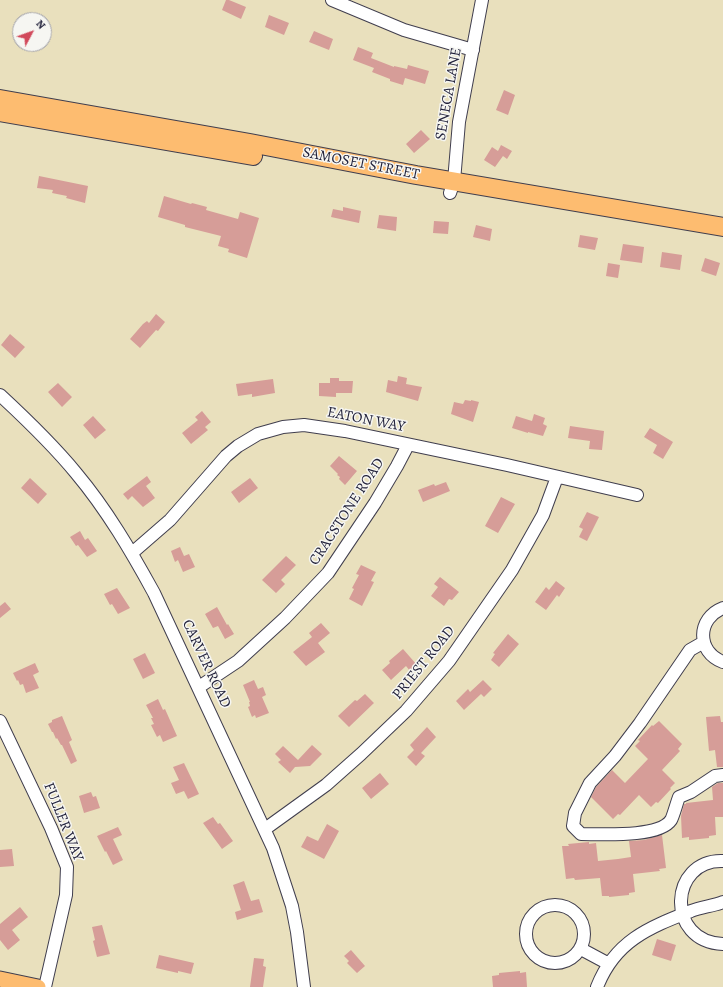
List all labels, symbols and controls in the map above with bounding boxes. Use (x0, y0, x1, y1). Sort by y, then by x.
north arrow (12, 12, 52, 52)
text: N (32, 17, 49, 32)
street label: SENECA LANE (432, 46, 466, 142)
street label: SAMOSET STREET (301, 144, 421, 184)
street label: EATON WAY (326, 404, 406, 436)
street label: CRACSTONE ROAD (306, 455, 388, 569)
street label: CARVER ROAD (178, 617, 234, 711)
street label: PRIEST ROAD (389, 623, 459, 703)
street label: FULLER WAY (39, 780, 87, 864)

